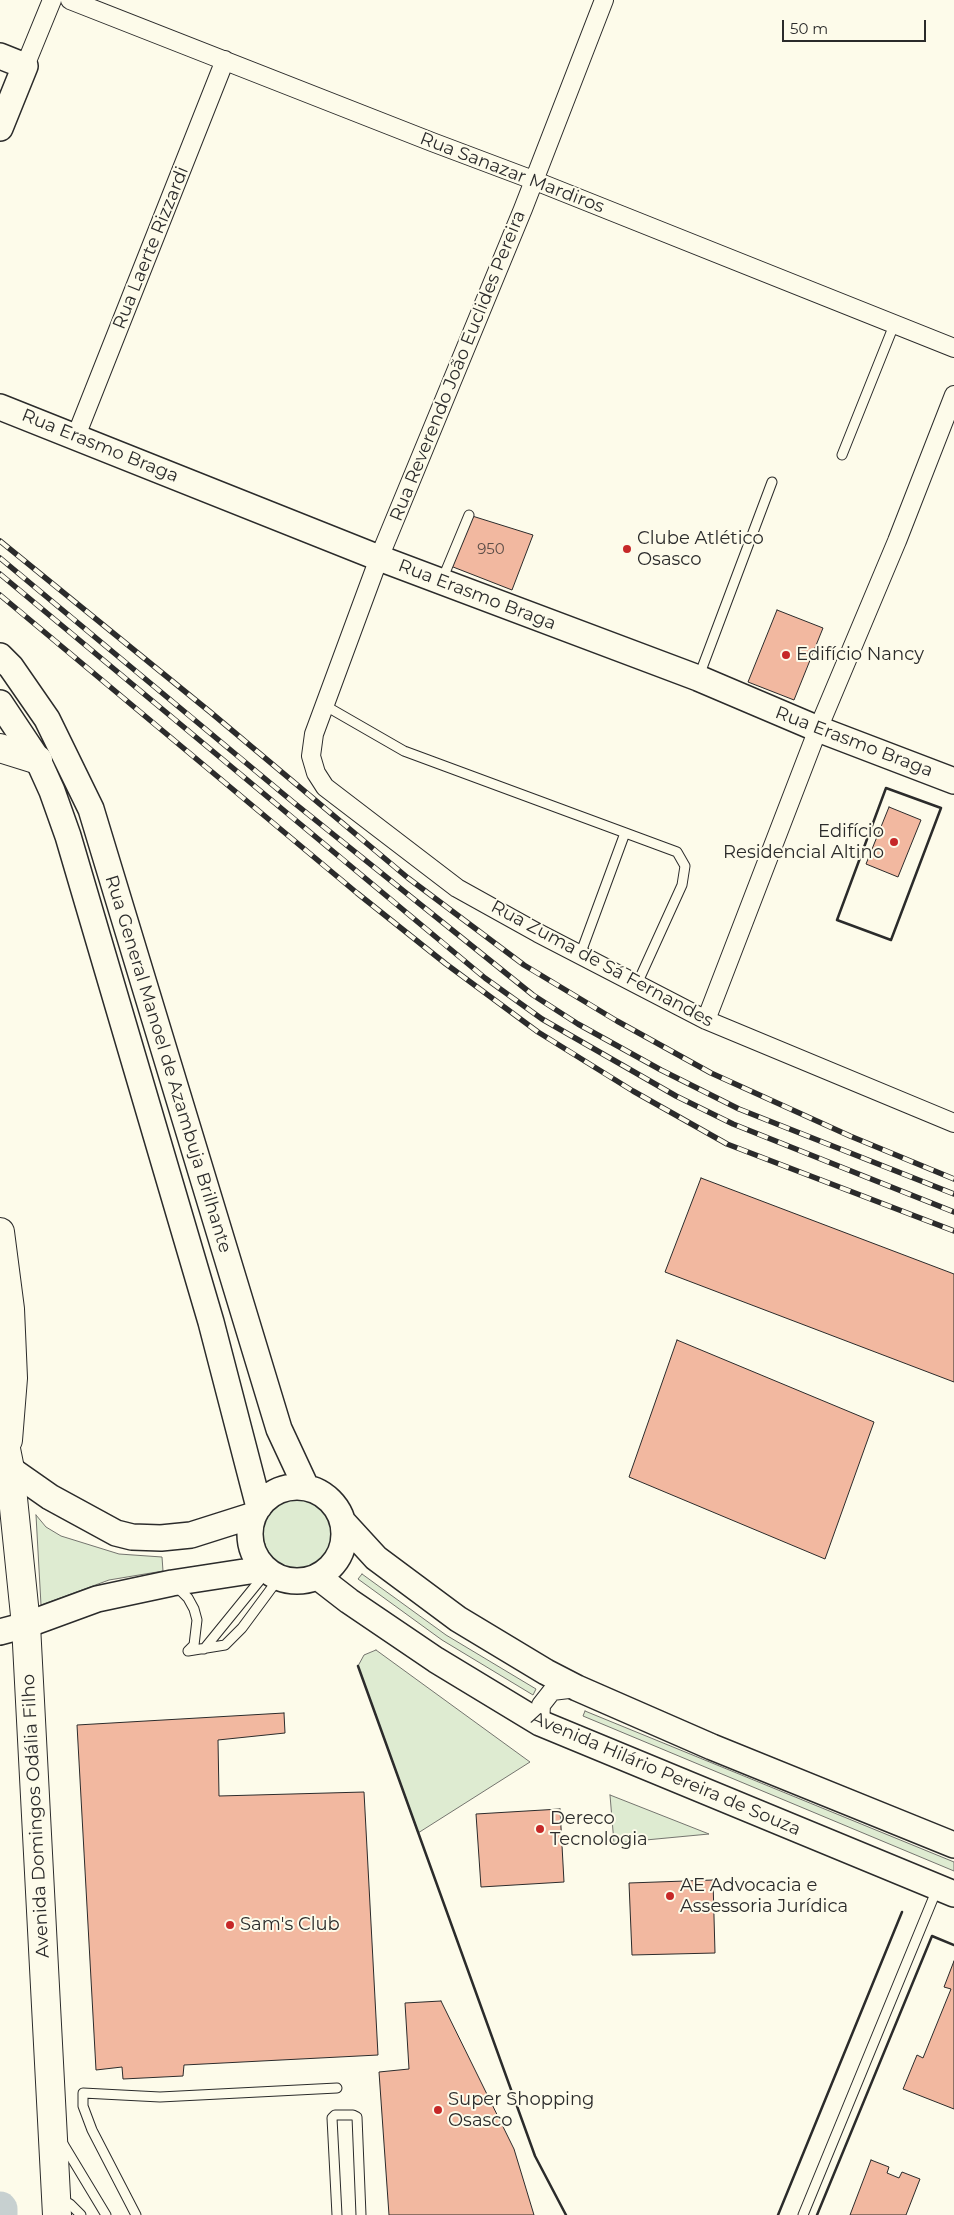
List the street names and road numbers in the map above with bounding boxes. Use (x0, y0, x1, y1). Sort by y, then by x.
street label: Rua Sanazar Mardiros (417, 128, 607, 218)
street label: Rua Laerte Rizzardi (108, 164, 194, 332)
street label: Rua Reverendo João Euclides Pereira (386, 207, 530, 525)
street label: Rua Erasmo Braga (18, 405, 182, 487)
street label: Rua Erasmo Braga (395, 555, 559, 635)
street label: Rua Erasmo Braga (772, 702, 936, 782)
street label: Rua General Manoel de Azambuja Brilhante (100, 872, 236, 1256)
street label: Rua Zuma de Sá Fernandes (487, 896, 717, 1032)
street label: Avenida Domingos Odália Filho (18, 1674, 54, 1958)
street label: Avenida Hilário Pereira de Souza (528, 1707, 804, 1841)

